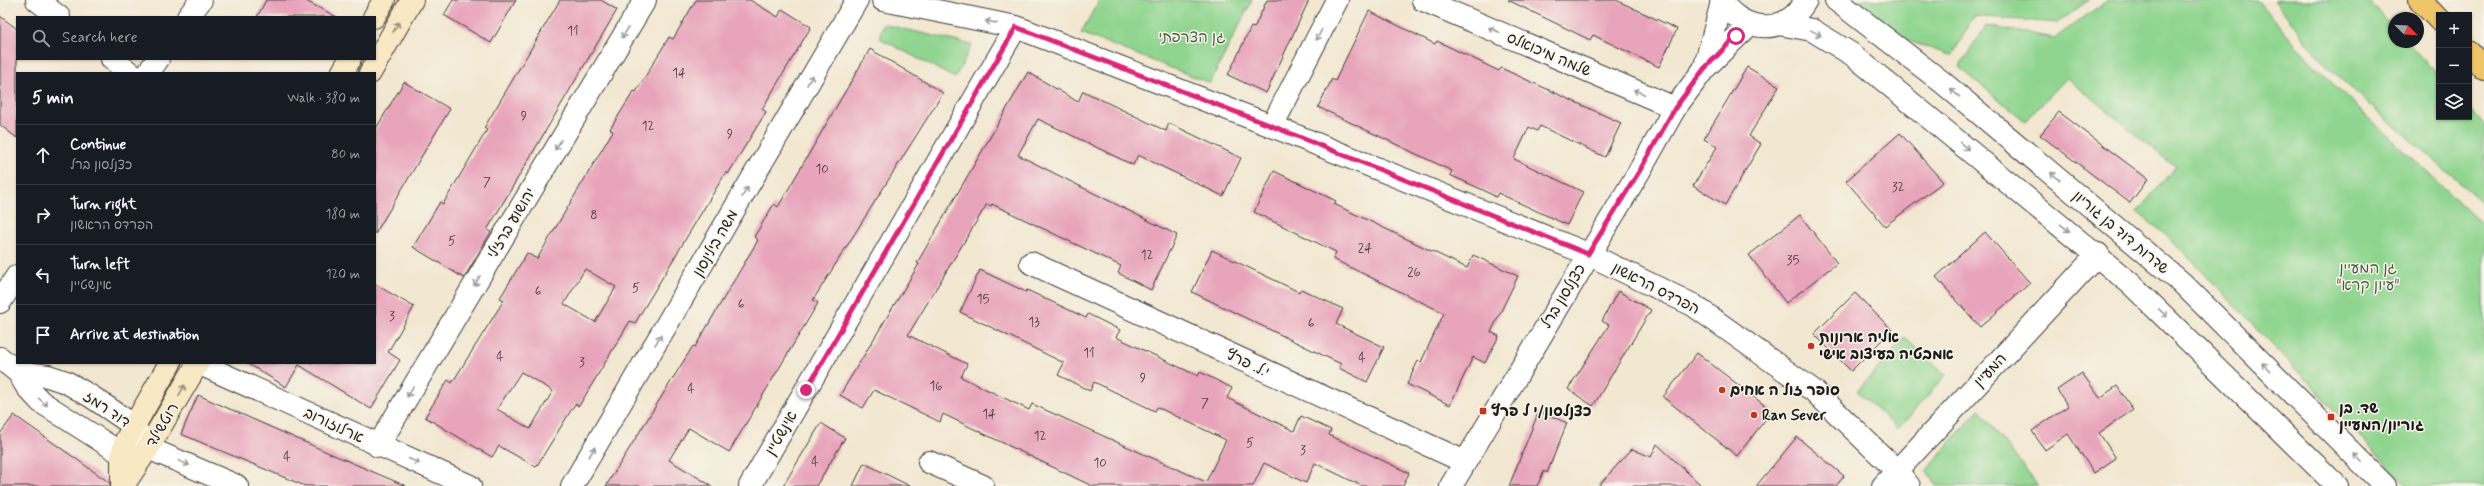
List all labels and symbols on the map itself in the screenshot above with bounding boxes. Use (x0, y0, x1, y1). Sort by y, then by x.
north arrow (2388, 12, 2424, 48)
one-way arrow (985, 18, 998, 26)
one-way arrow (393, 21, 401, 33)
house number: 11 (567, 23, 579, 40)
one-way arrow (1488, 26, 1500, 33)
one-way arrow (620, 27, 628, 39)
route start (1727, 27, 1745, 45)
park label: גן הצרפתי (1159, 28, 1225, 48)
street label: שלמה מיכואלס (1503, 28, 1594, 82)
one-way arrow (1315, 29, 1322, 41)
one-way arrow (1810, 30, 1822, 37)
house number: 14 (672, 65, 686, 82)
one-way arrow (807, 74, 815, 86)
one-way arrow (1633, 88, 1645, 96)
one-way arrow (1950, 89, 1961, 98)
house number: 9 (521, 108, 527, 125)
house number: 12 (642, 118, 654, 135)
house number: 9 (727, 126, 733, 143)
one-way arrow (554, 139, 562, 150)
one-way arrow (1959, 141, 1969, 150)
house number: 10 (815, 161, 829, 178)
one-way arrow (2050, 172, 2061, 181)
house number: 7 (483, 174, 491, 191)
house number: 32 (1892, 179, 1905, 196)
street label: יהושוע ברזילי (483, 184, 541, 263)
one-way arrow (741, 186, 749, 198)
street label: שדרות דוד בן גוריון (2068, 187, 2173, 279)
street label: משה בילינסון (689, 206, 743, 281)
house number: 8 (590, 207, 598, 224)
one-way arrow (2059, 223, 2070, 232)
house number: 5 (448, 233, 456, 250)
house number: 24 (1358, 240, 1372, 257)
house number: 12 (1141, 247, 1153, 264)
house number: 35 (1787, 252, 1799, 269)
street label: הפרדס הראשון (1608, 258, 1703, 320)
park label: גן המעיין "עיון קרא" (2337, 259, 2399, 296)
street label: כצנלסון ברל (1537, 261, 1591, 332)
house number: 26 (1407, 264, 1421, 281)
one-way arrow (473, 275, 481, 286)
house number: 5 (632, 280, 640, 297)
house number: 6 (535, 283, 542, 300)
house number: 15 (977, 291, 989, 308)
house number: 6 (738, 296, 745, 313)
house number: 3 (389, 308, 395, 325)
one-way arrow (2158, 308, 2168, 318)
house number: 13 (1028, 314, 1040, 331)
house number: 6 (1308, 315, 1315, 332)
place label: אליה ארונות אמבטיה בעיצוב אישי (1819, 328, 1954, 365)
one-way arrow (654, 334, 662, 346)
marker: אליה ארונות אמבטיה בעיצוב אישי (1806, 341, 1816, 351)
house number: 11 (1083, 345, 1095, 362)
street label: י.ל. פרץ (1223, 345, 1273, 383)
house number: 4 (496, 349, 504, 366)
street label: המעיין (1970, 349, 2012, 392)
house number: 4 (1358, 350, 1366, 367)
house number: 3 (579, 354, 585, 371)
one-way arrow (2261, 362, 2271, 372)
house number: 9 (1140, 370, 1146, 387)
house number: 16 (929, 378, 943, 395)
house number: 4 (687, 381, 695, 398)
route end (797, 381, 815, 399)
place label: סופר זול ה אחים (1730, 381, 1840, 401)
one-way arrow (179, 384, 187, 396)
marker: סופר זול ה אחים (1717, 385, 1727, 395)
one-way arrow (406, 386, 414, 398)
street label: דוד רמז (79, 387, 134, 433)
house number: 7 (1201, 395, 1209, 412)
one-way arrow (37, 397, 48, 406)
street label: רוטשילד (142, 399, 184, 452)
place label: שד. בן גוריון/המעיין (2339, 399, 2424, 436)
place label: כצנלסון/י ל פרץ (1491, 402, 1592, 422)
street label: ארלוזורוב (300, 403, 367, 449)
house number: 14 (982, 406, 996, 423)
marker: כצנלסון/י ל פרץ (1478, 406, 1488, 416)
place label: Ran Sever (1762, 406, 1827, 426)
street label: אינשטיין (761, 407, 803, 459)
marker: Ran Sever (1749, 410, 1759, 420)
marker: שד. בן גוריון/המעיין (2326, 412, 2336, 422)
house number: 12 (1034, 428, 1046, 445)
house number: 5 (1246, 435, 1254, 452)
house number: 3 (1300, 442, 1306, 459)
one-way arrow (588, 446, 596, 458)
house number: 4 (283, 449, 291, 466)
house number: 4 (811, 454, 819, 471)
one-way arrow (2353, 454, 2363, 463)
house number: 10 (1093, 455, 1107, 472)
one-way arrow (408, 458, 420, 466)
one-way arrow (178, 460, 190, 467)

